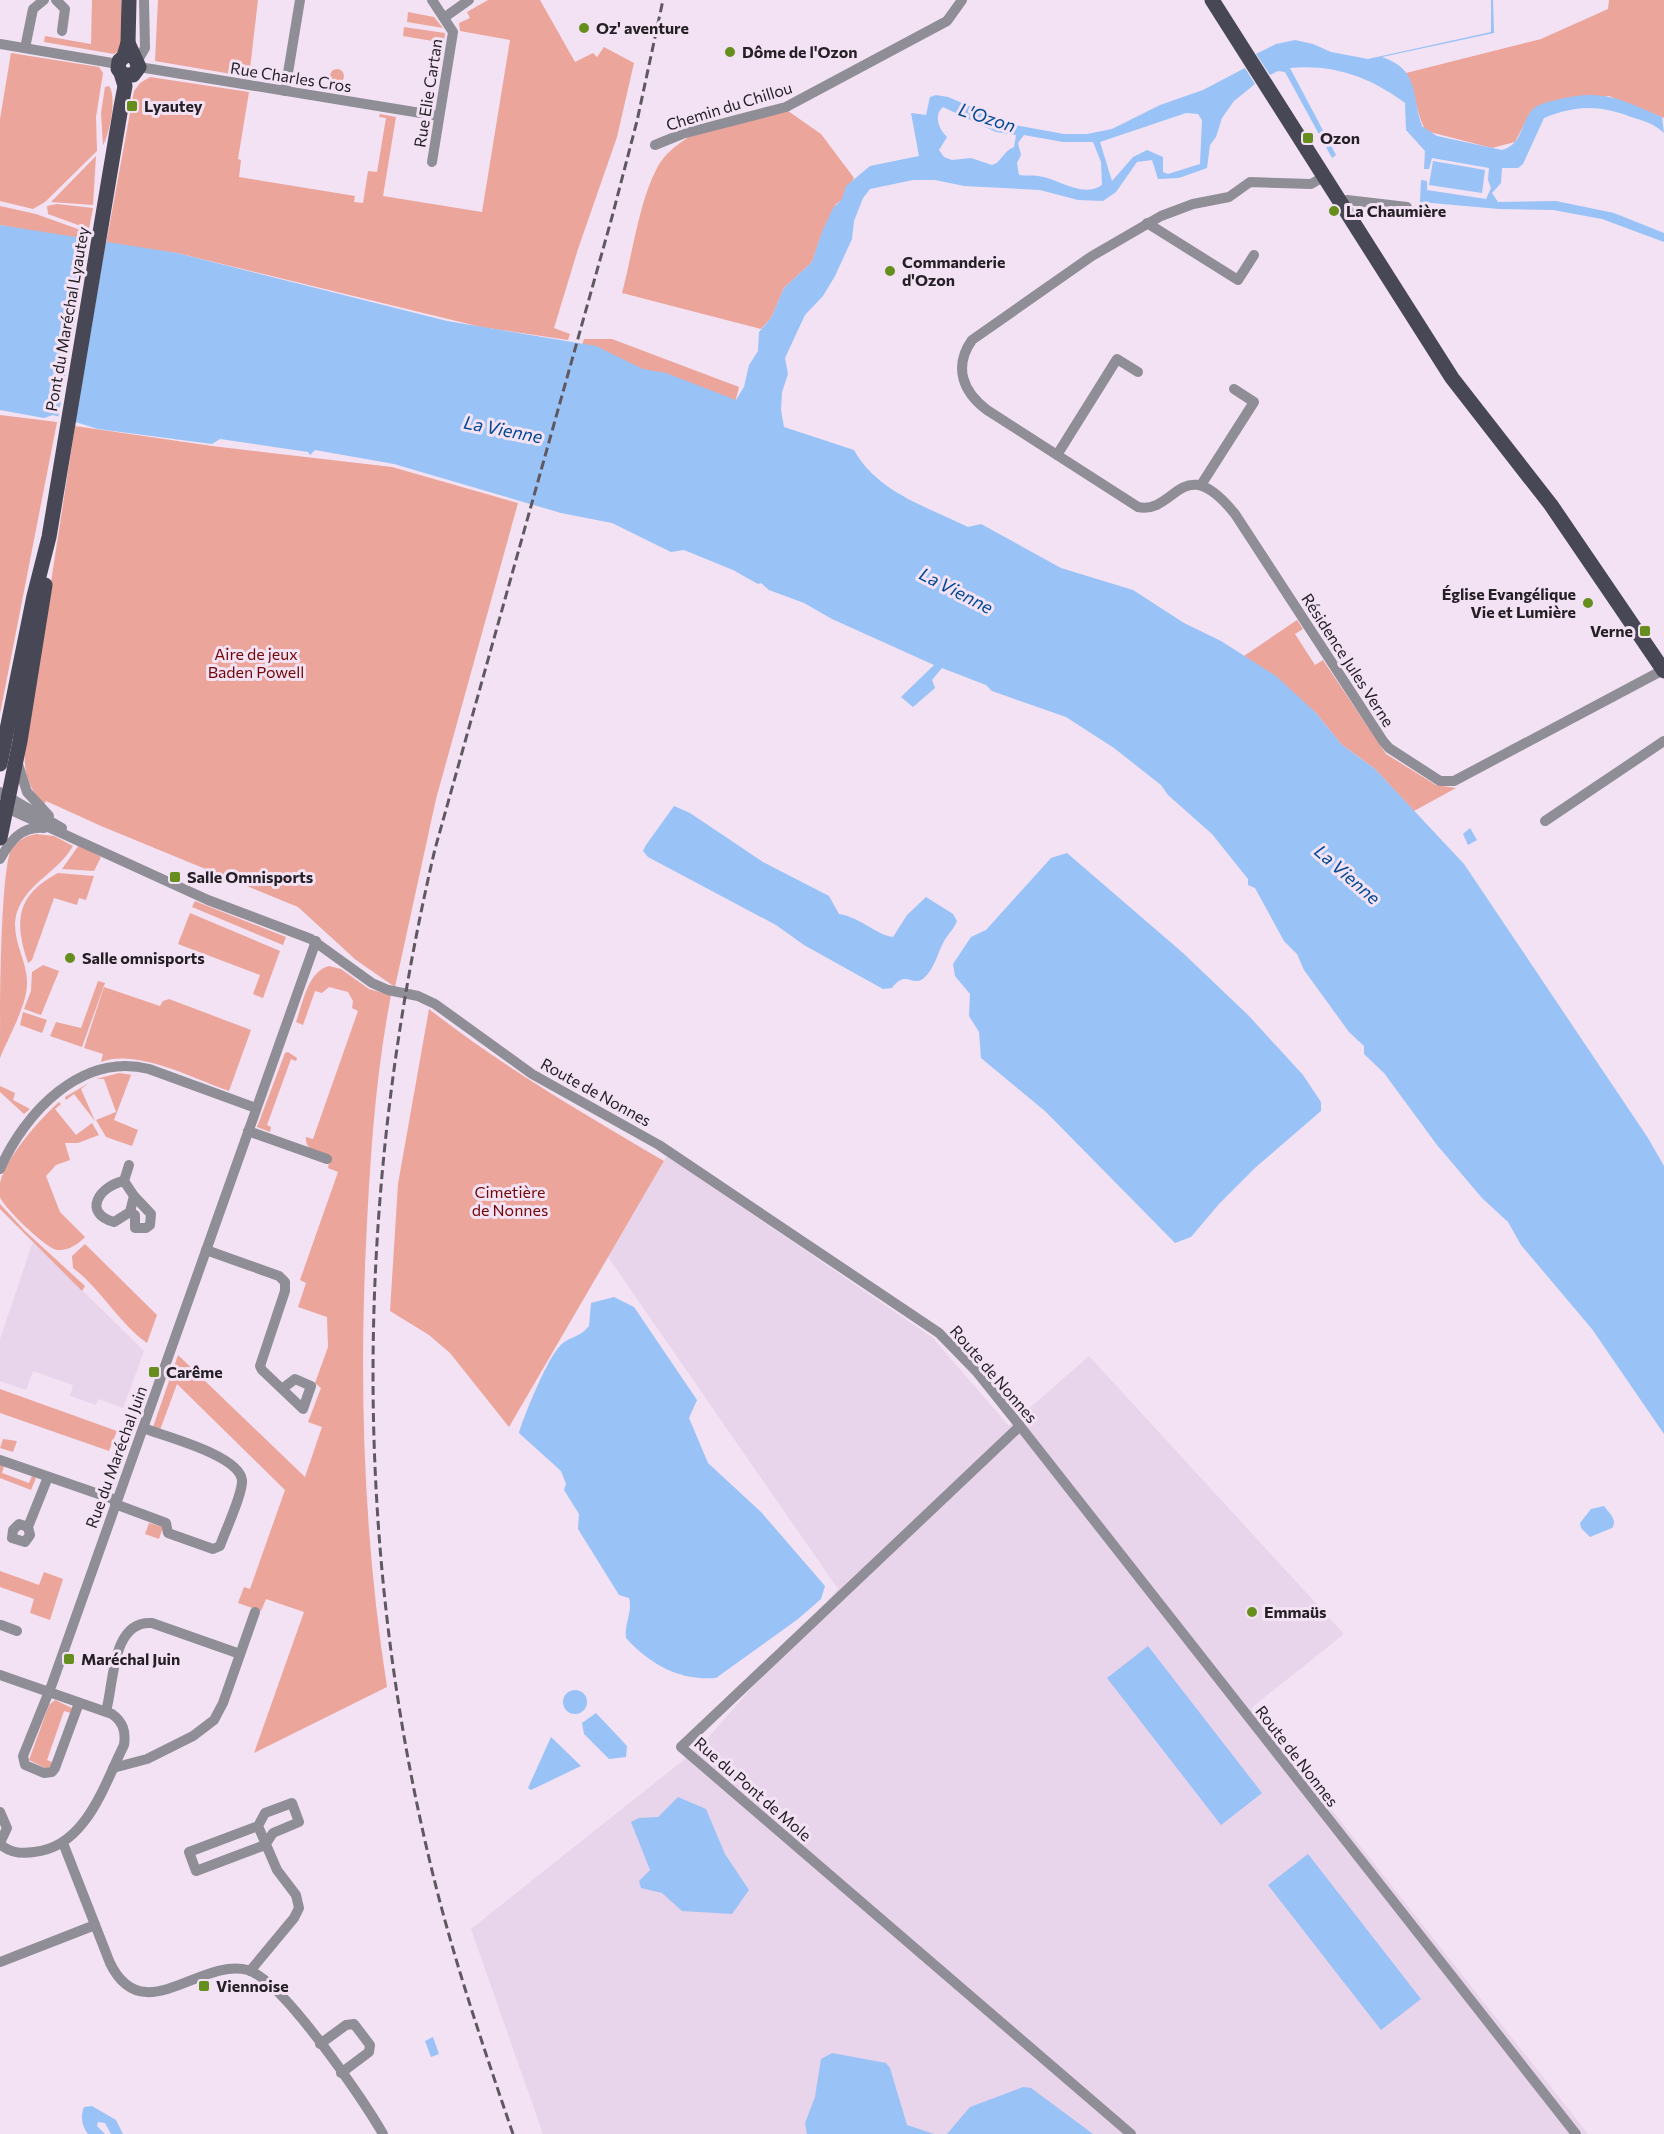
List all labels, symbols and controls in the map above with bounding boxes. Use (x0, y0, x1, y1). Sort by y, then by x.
place label: Oz' aventure (596, 18, 689, 37)
marker: Oz' aventure (577, 21, 591, 35)
street label: Rue Elie Cartan (410, 37, 445, 149)
place label: Dôme de l'Ozon (742, 42, 858, 61)
marker: Dôme de l'Ozon (723, 45, 737, 59)
street label: Rue Charles Cros (229, 58, 353, 95)
street label: Chemin du Chillou (663, 77, 794, 134)
place label: Lyautey (144, 96, 203, 115)
water label: L'Ozon (956, 98, 1019, 137)
marker: Lyautey (125, 99, 139, 113)
place label: Ozon (1320, 128, 1360, 147)
marker: Ozon (1301, 131, 1315, 145)
place label: La Chaumière (1346, 201, 1446, 220)
marker: La Chaumière (1327, 204, 1341, 218)
street label: Pont du Maréchal Lyautey (41, 225, 92, 413)
place label: Commanderie d'Ozon (902, 252, 1005, 289)
marker: Commanderie d'Ozon (883, 264, 897, 278)
water label: La Vienne (462, 411, 545, 448)
water label: La Vienne (916, 562, 997, 618)
place label: Église Evangélique Vie et Lumière (1442, 584, 1576, 621)
street label: Résidence Jules Verne (1298, 590, 1399, 730)
marker: Église Evangélique Vie et Lumière (1581, 596, 1595, 610)
place label: Verne (1590, 621, 1633, 640)
marker: Verne (1638, 624, 1652, 638)
park label: Aire de jeux Baden Powell (208, 644, 304, 681)
water label: La Vienne (1310, 840, 1385, 909)
place label: Salle Omnisports (187, 867, 313, 886)
marker: Salle Omnisports (168, 870, 182, 884)
place label: Salle omnisports (82, 948, 205, 967)
marker: Salle omnisports (63, 951, 77, 965)
street label: Route de Nonnes (538, 1053, 655, 1130)
park label: Cimetière de Nonnes (472, 1182, 548, 1219)
street label: Route de Nonnes (947, 1321, 1042, 1426)
place label: Carême (166, 1362, 223, 1381)
marker: Carême (147, 1365, 161, 1379)
street label: Rue du Maréchal Juin (81, 1383, 150, 1530)
place label: Emmaüs (1264, 1602, 1326, 1621)
marker: Emmaüs (1245, 1605, 1259, 1619)
place label: Maréchal Juin (81, 1649, 180, 1668)
marker: Maréchal Juin (62, 1652, 76, 1666)
street label: Route de Nonnes (1252, 1701, 1343, 1810)
street label: Rue du Pont de Mole (691, 1733, 816, 1845)
place label: Viennoise (216, 1976, 289, 1995)
marker: Viennoise (197, 1979, 211, 1993)

